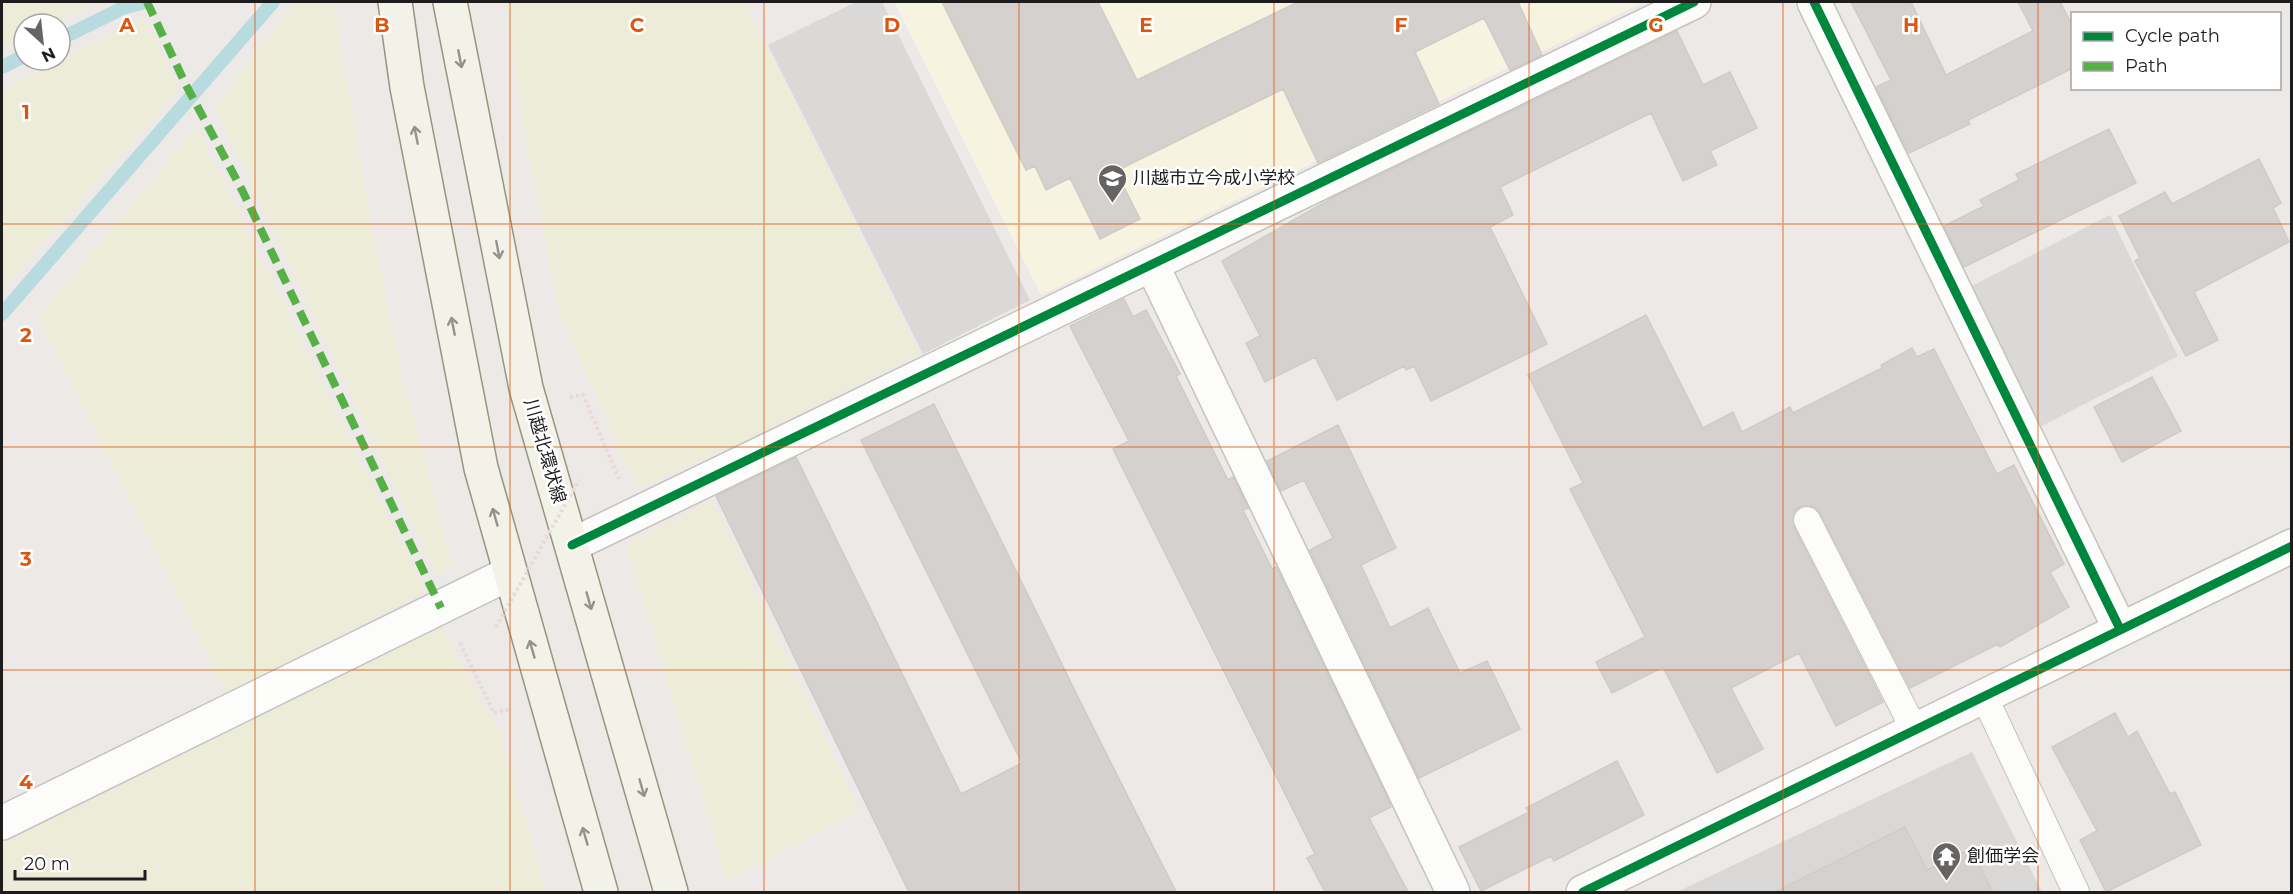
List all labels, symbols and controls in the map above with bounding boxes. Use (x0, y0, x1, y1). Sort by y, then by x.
north arrow (12, 12, 72, 72)
legend (2071, 12, 2281, 90)
text: A (118, 13, 135, 37)
text: B (374, 13, 390, 37)
text: C (630, 13, 645, 37)
text: D (884, 13, 900, 37)
text: E (1139, 13, 1153, 37)
text: F (1395, 13, 1408, 37)
text: G (1648, 13, 1664, 37)
text: H (1903, 13, 1919, 37)
text: Cycle path (2125, 25, 2220, 47)
text: N (39, 44, 59, 66)
one-way arrow (455, 49, 466, 68)
text: Path (2125, 55, 2168, 77)
text: 1 (22, 100, 30, 124)
one-way arrow (410, 125, 421, 145)
school or university icon: 川越市立今成小学校 (1096, 162, 1128, 204)
place label: 川越市立今成小学校 (1133, 167, 1295, 189)
one-way arrow (493, 240, 504, 260)
one-way arrow (447, 317, 458, 336)
text: 2 (20, 323, 32, 347)
street label: 川越北環状線 (520, 396, 570, 506)
one-way arrow (488, 508, 500, 527)
text: 3 (19, 547, 32, 571)
one-way arrow (583, 591, 595, 610)
one-way arrow (526, 640, 537, 659)
text: 4 (19, 770, 33, 794)
one-way arrow (636, 779, 648, 798)
one-way arrow (579, 827, 590, 846)
temple icon: 創価学会 (1930, 840, 1962, 882)
scale bar (15, 843, 146, 881)
place label: 創価学会 (1967, 845, 2039, 867)
text: 20 m (24, 853, 70, 875)

